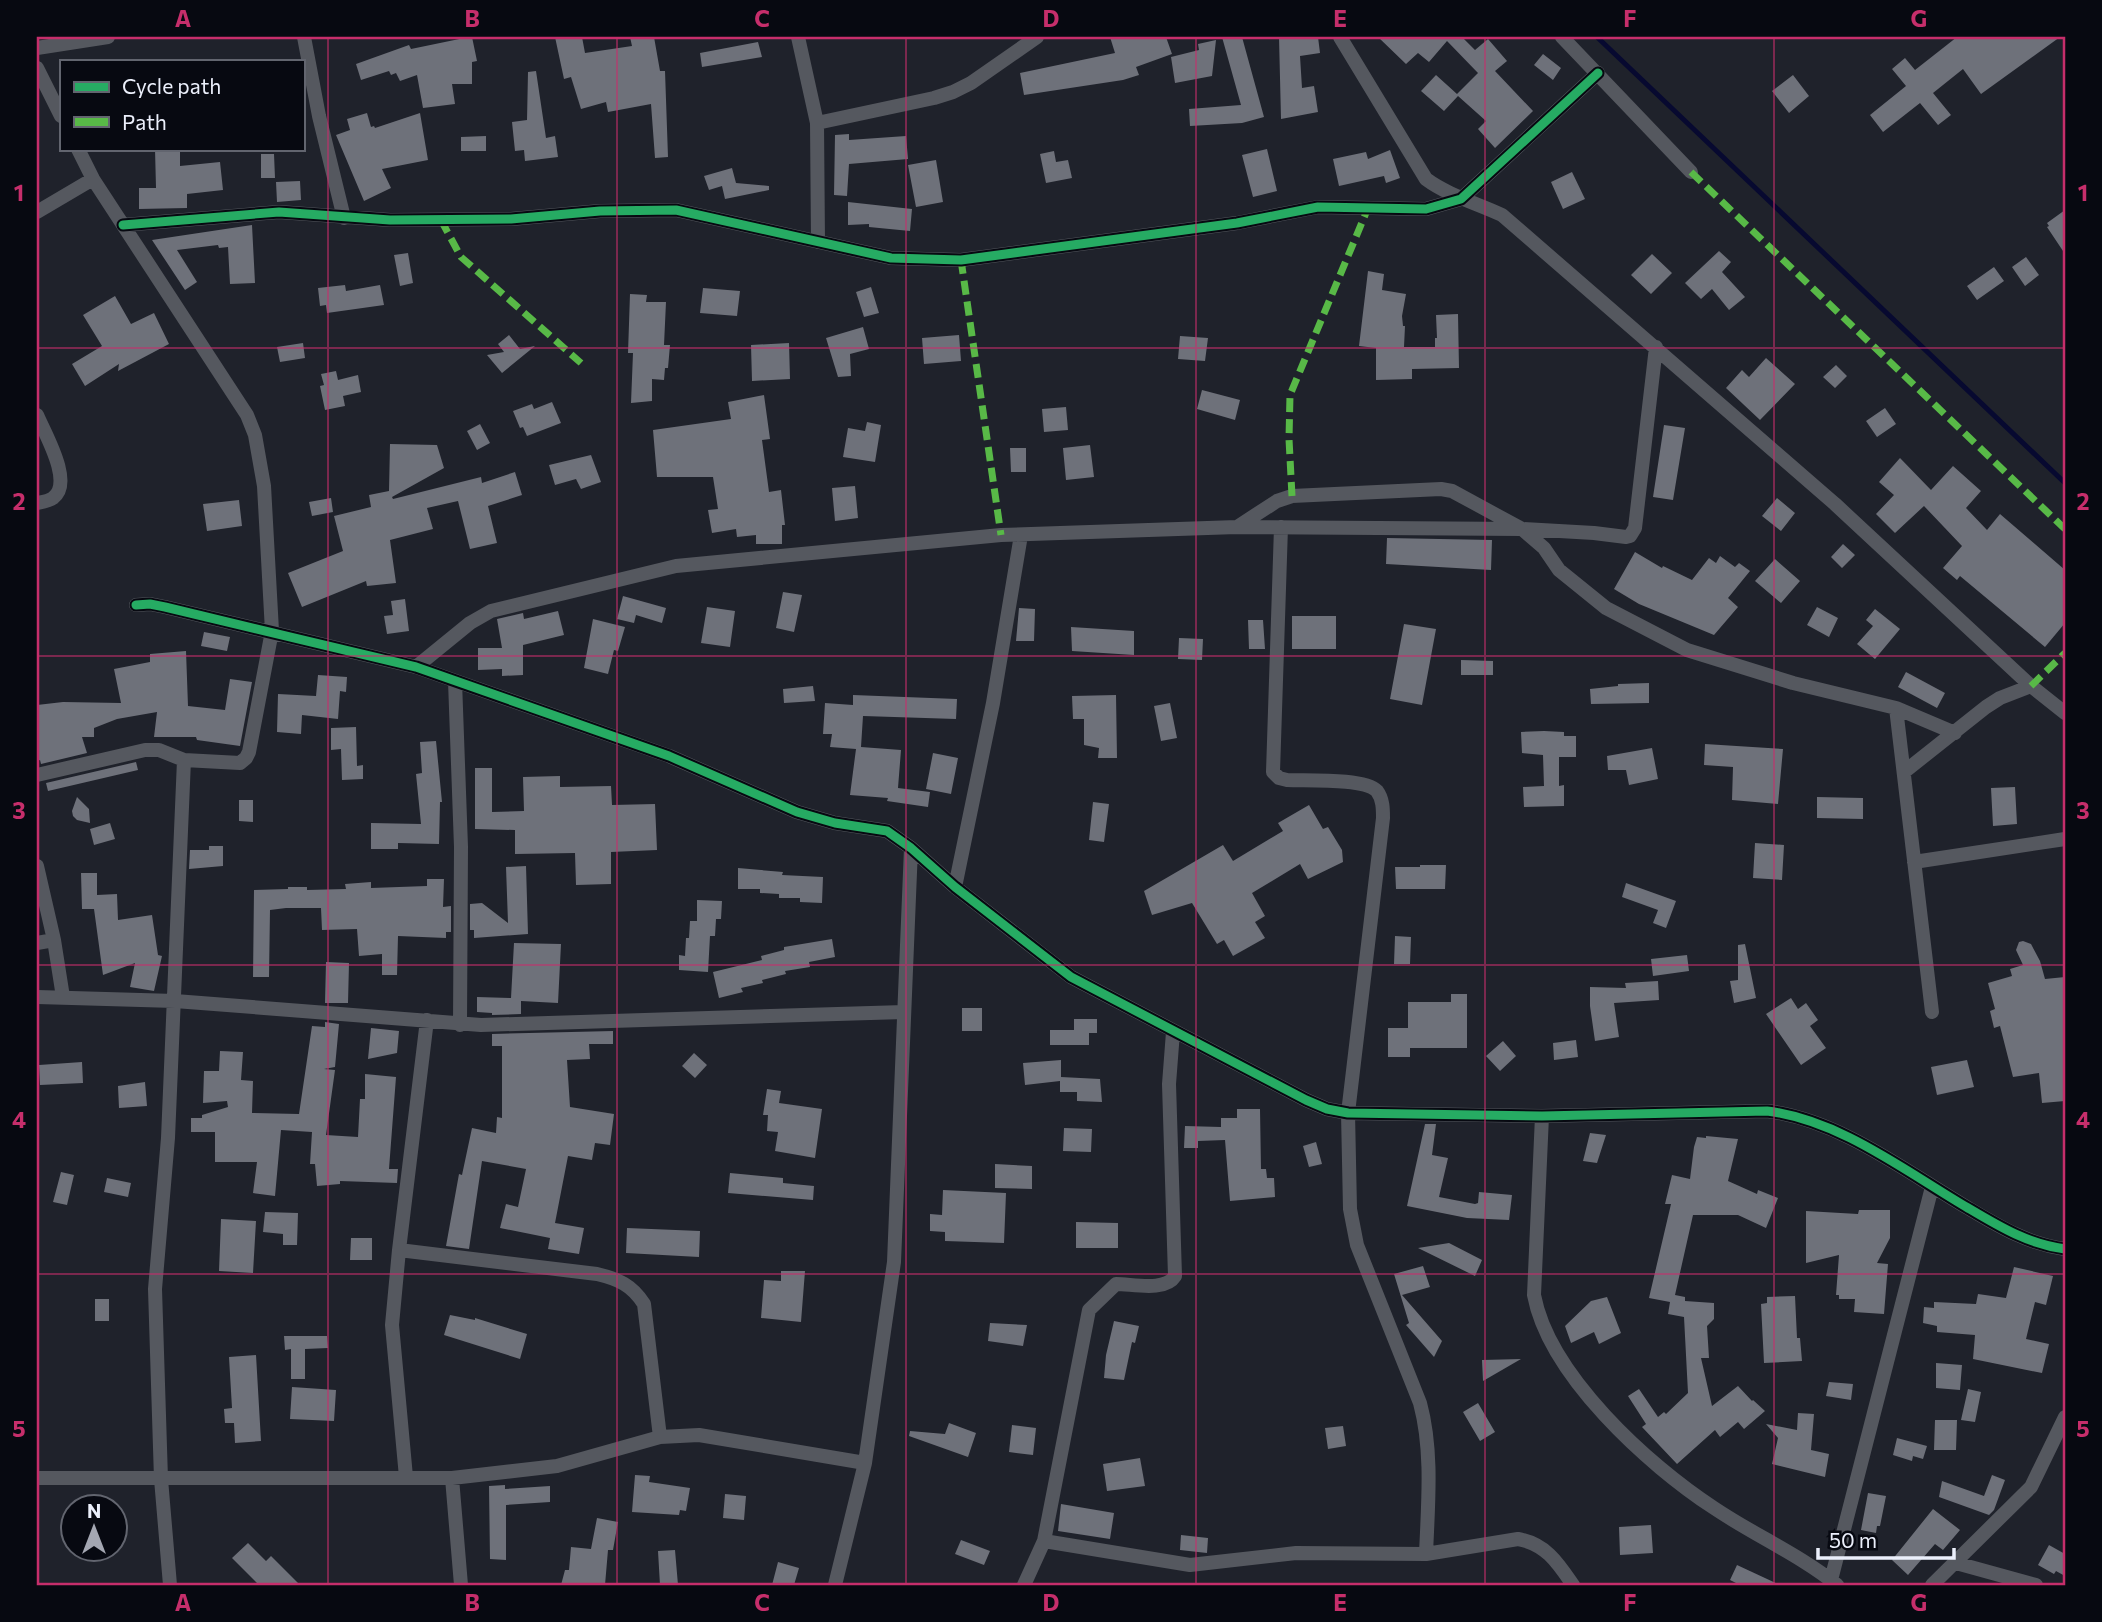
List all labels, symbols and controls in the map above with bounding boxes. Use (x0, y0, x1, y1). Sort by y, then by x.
text: A (175, 4, 192, 32)
text: B (464, 4, 480, 32)
text: C (754, 4, 770, 32)
text: D (1043, 4, 1060, 32)
text: E (1333, 4, 1347, 32)
text: F (1623, 4, 1637, 32)
text: G (1911, 4, 1927, 32)
legend (60, 60, 304, 150)
text: Cycle path (122, 73, 221, 98)
text: Path (122, 109, 167, 134)
text: 1 (14, 178, 24, 206)
text: 1 (2078, 178, 2088, 206)
text: 2 (12, 487, 26, 515)
text: 2 (2076, 487, 2090, 515)
text: 3 (12, 796, 26, 824)
text: 3 (2076, 796, 2090, 824)
text: 4 (12, 1105, 26, 1133)
text: 4 (2076, 1105, 2090, 1133)
text: 5 (12, 1414, 26, 1442)
text: 5 (2076, 1414, 2090, 1442)
north arrow (60, 1492, 130, 1562)
text: N (87, 1499, 101, 1522)
scale bar (1818, 1517, 1955, 1561)
text: 50 m (1829, 1527, 1877, 1552)
text: A (175, 1588, 192, 1616)
text: B (464, 1588, 480, 1616)
text: C (754, 1588, 770, 1616)
text: D (1043, 1588, 1060, 1616)
text: E (1333, 1588, 1347, 1616)
text: F (1623, 1588, 1637, 1616)
text: G (1911, 1588, 1927, 1616)

